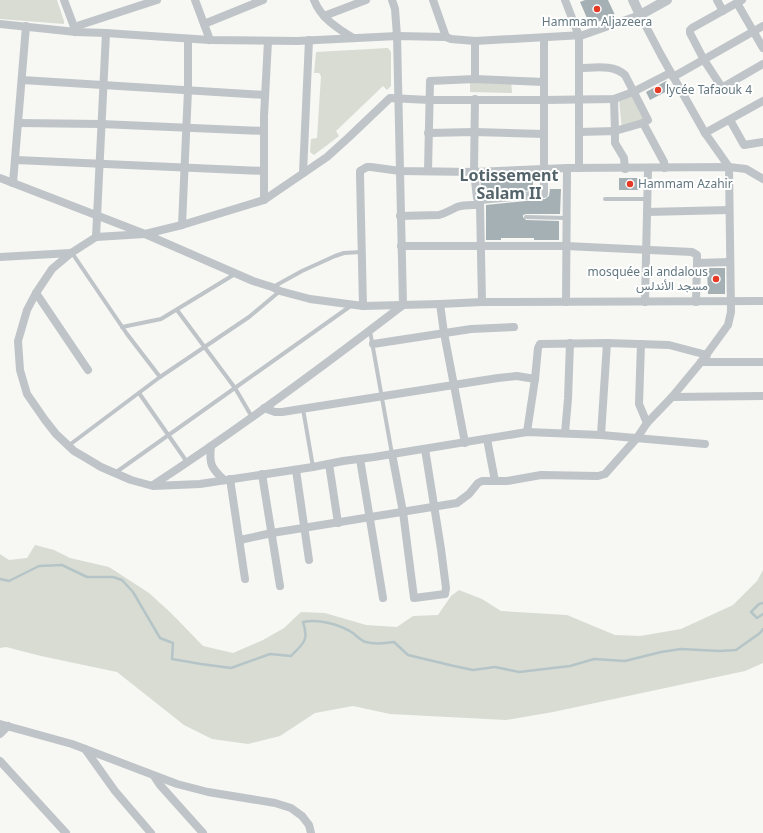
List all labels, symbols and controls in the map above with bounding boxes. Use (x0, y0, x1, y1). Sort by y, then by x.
marker: Hammam Aljazeera (592, 4, 602, 14)
place label: Hammam Aljazeera (542, 13, 652, 30)
place label: lycée Tafaouk 4 (666, 81, 752, 98)
marker: lycée Tafaouk 4 (653, 85, 663, 95)
district label: Lotissement Salam II (460, 164, 558, 204)
place label: Hammam Azahir (638, 175, 733, 192)
marker: Hammam Azahir (625, 179, 635, 189)
place label: mosquée al andalous مسجد الأندلس (588, 263, 708, 294)
marker: mosquée al andalous مسجد الأندلس (711, 274, 721, 284)

